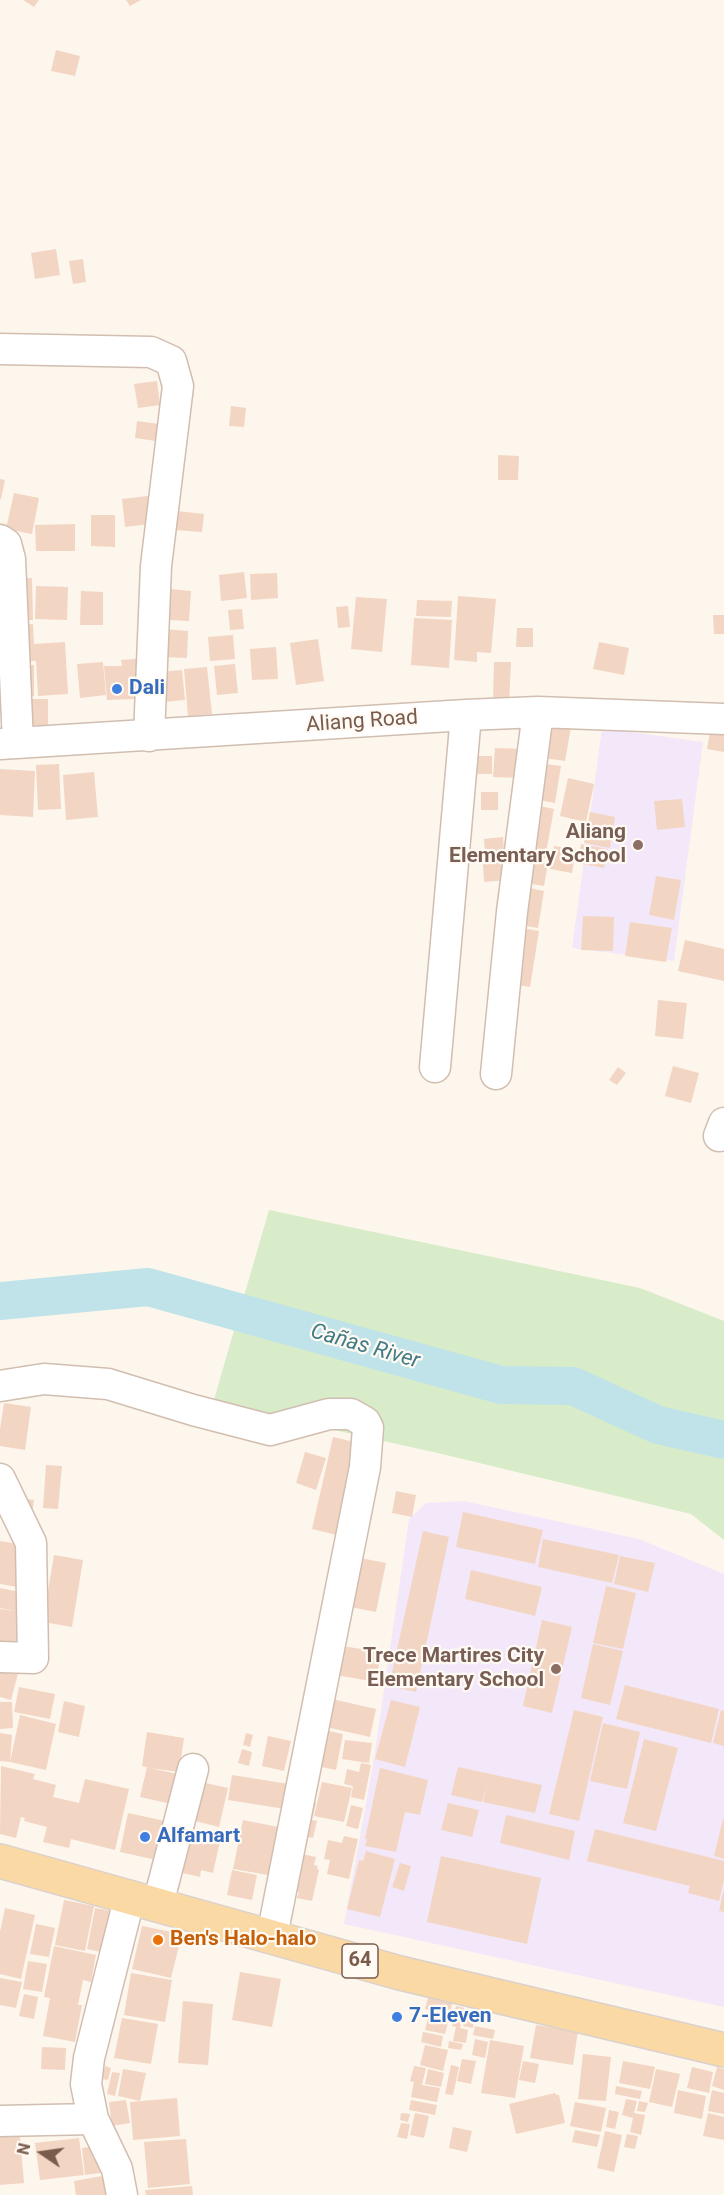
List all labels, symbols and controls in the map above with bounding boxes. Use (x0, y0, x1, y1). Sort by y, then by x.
place label: Dali (129, 676, 165, 702)
marker: Dali (110, 682, 124, 696)
street label: Aliang Road (305, 706, 419, 738)
place label: Aliang Elementary School (449, 820, 626, 870)
marker: Aliang Elementary School (631, 838, 645, 852)
water label: Cañas River (307, 1319, 423, 1375)
place label: Trece Martires City Elementary School (363, 1644, 544, 1694)
marker: Trece Martires City Elementary School (549, 1662, 563, 1676)
place label: Alfamart (157, 1824, 240, 1850)
marker: Alfamart (138, 1830, 152, 1844)
place label: Ben's Halo-halo (170, 1927, 316, 1953)
marker: Ben's Halo-halo (151, 1933, 165, 1947)
road number: 64 (342, 1944, 378, 1978)
place label: 7-Eleven (409, 2004, 492, 2030)
marker: 7-Eleven (390, 2010, 404, 2024)
north arrow (12, 2123, 72, 2183)
text: N (13, 2141, 34, 2156)

